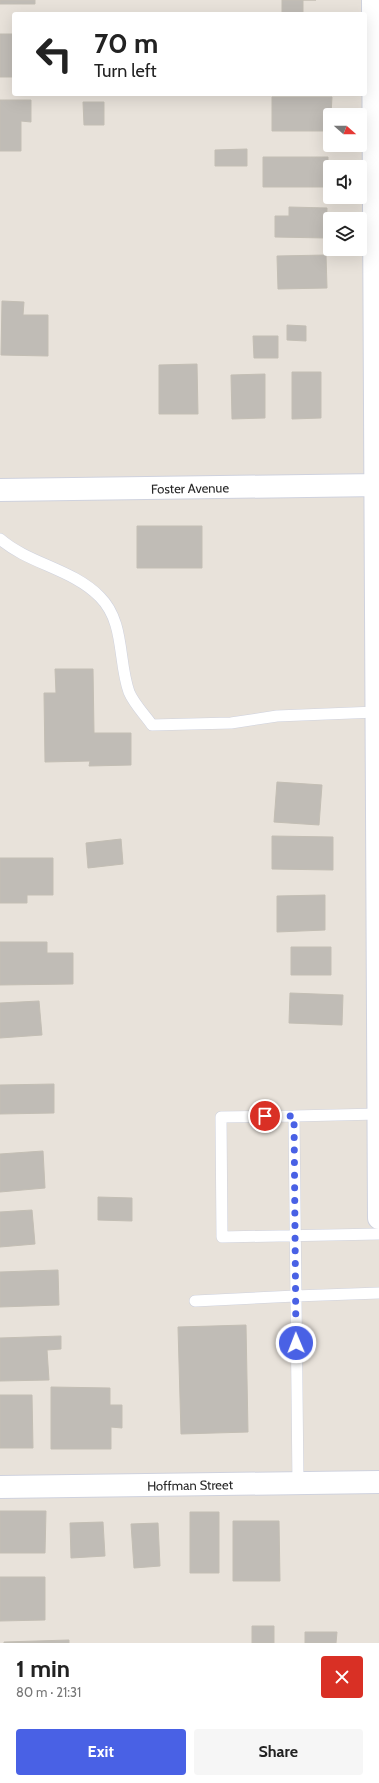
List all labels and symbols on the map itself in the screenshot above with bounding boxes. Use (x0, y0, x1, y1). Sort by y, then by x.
north arrow (323, 108, 367, 152)
street label: Foster Avenue (151, 479, 229, 497)
pin (248, 1099, 282, 1133)
position arrow (275, 1322, 317, 1364)
street label: Hoffman Street (147, 1476, 234, 1494)

